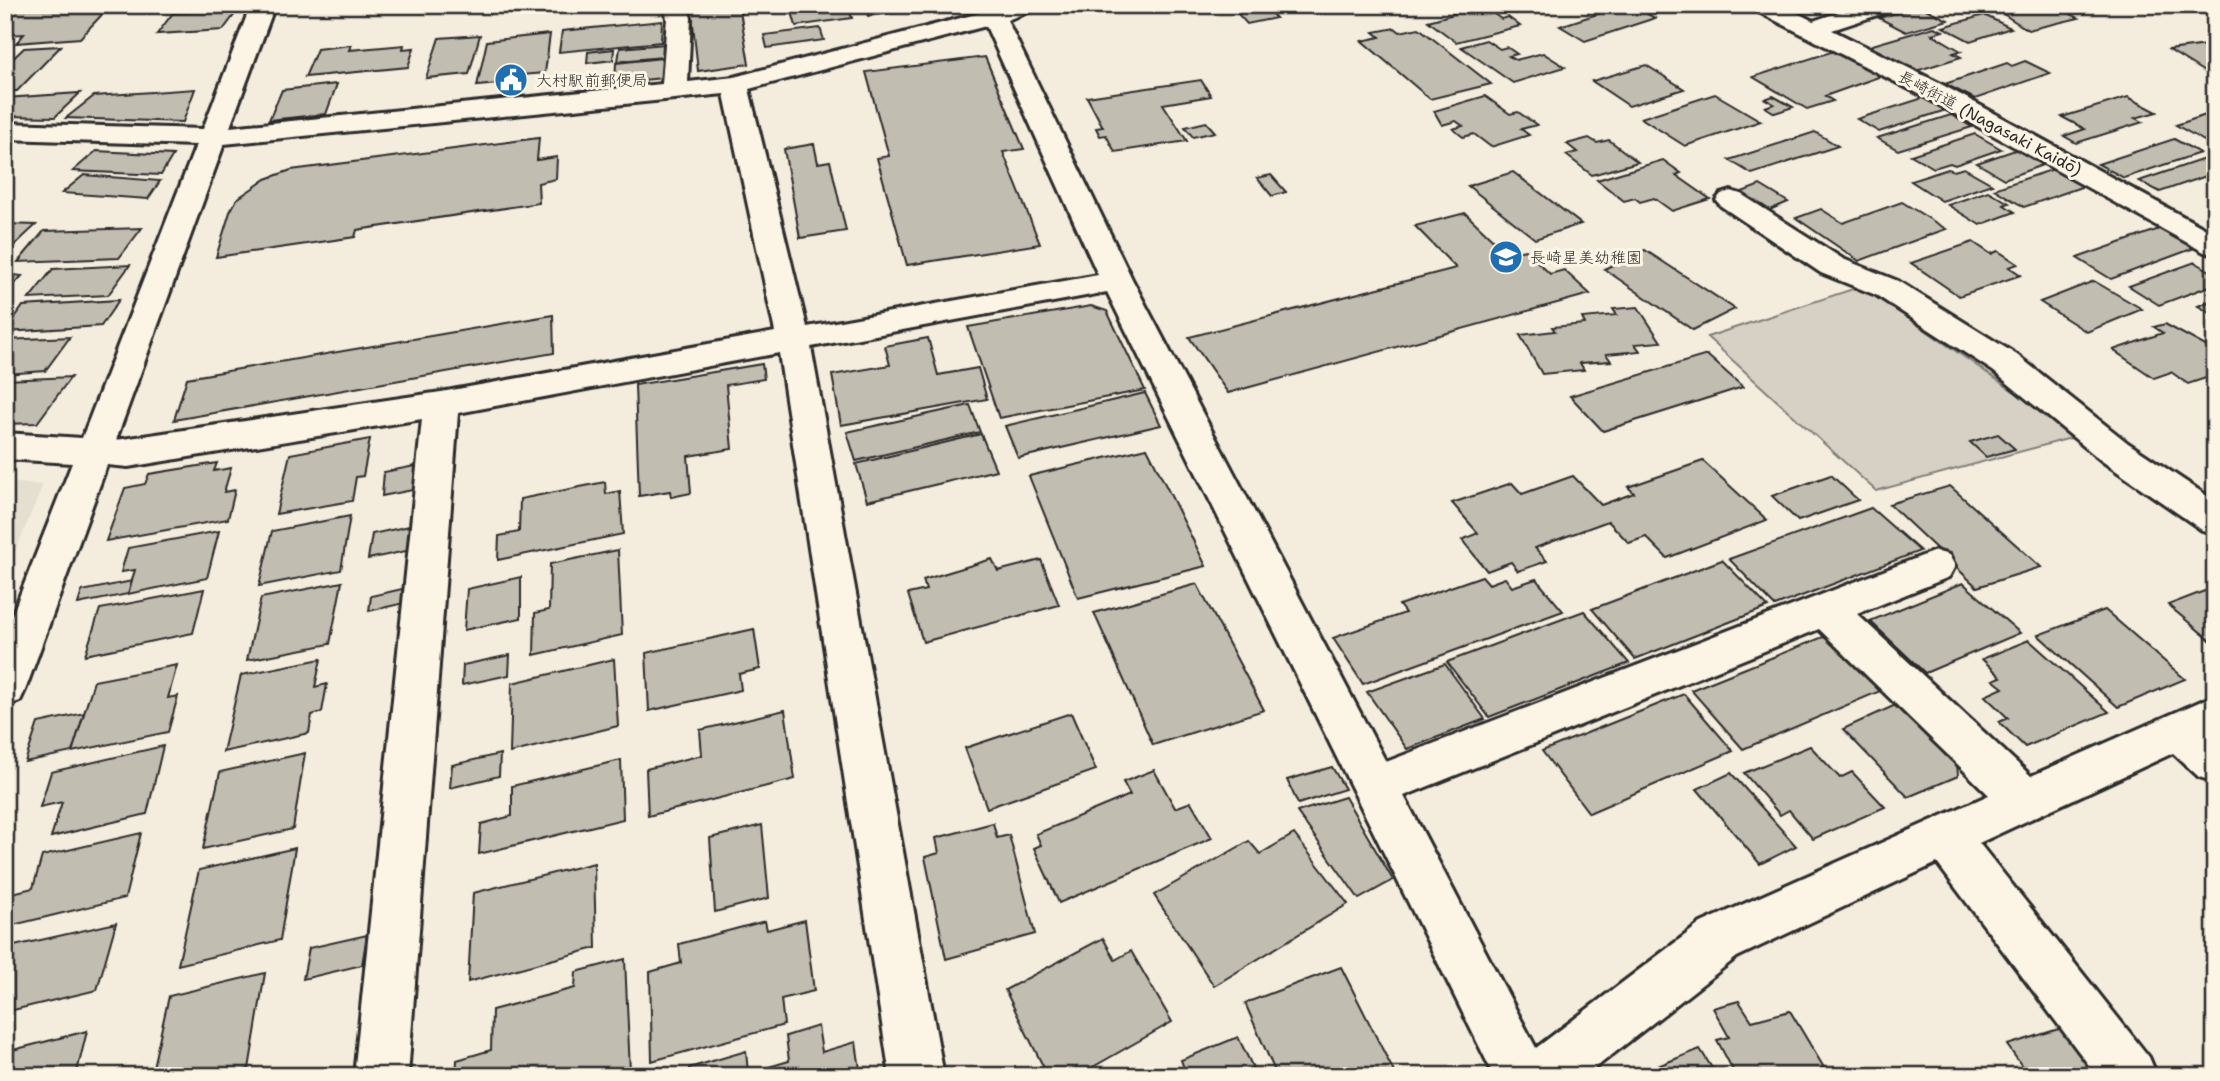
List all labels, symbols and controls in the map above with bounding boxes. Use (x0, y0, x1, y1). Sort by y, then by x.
public building icon: 大村駅前郵便局 (492, 61, 530, 99)
street label: 長崎街道 (Nagasaki Kaidō) (1895, 66, 2085, 180)
place label: 大村駅前郵便局 (536, 70, 648, 91)
school or university icon: 長崎星美幼稚園 (1487, 238, 1525, 276)
place label: 長崎星美幼稚園 (1530, 247, 1642, 268)

